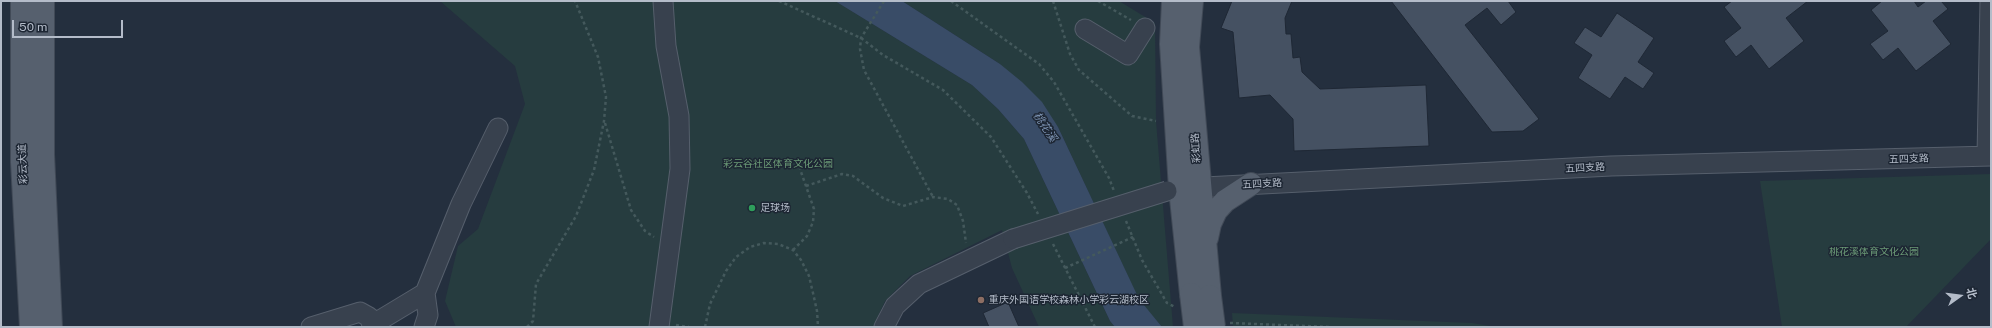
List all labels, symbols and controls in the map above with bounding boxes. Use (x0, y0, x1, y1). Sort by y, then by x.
scale bar (14, 12, 125, 38)
text: 50 m (19, 20, 47, 34)
water label: 桃花溪 (1030, 110, 1060, 144)
street label: 彩虹路 (1189, 133, 1203, 163)
street label: 彩云大道 (16, 144, 30, 184)
street label: 五四支路 (1889, 152, 1929, 166)
park label: 彩云谷社区体育文化公园 (723, 158, 833, 170)
street label: 五四支路 (1565, 161, 1605, 175)
street label: 五四支路 (1242, 177, 1282, 191)
place label: 足球场 (760, 202, 790, 214)
marker: 足球场 (747, 203, 757, 213)
park label: 桃花溪体育文化公园 (1829, 246, 1919, 258)
north arrow (1940, 276, 1980, 316)
text: 北 (1964, 286, 1979, 300)
place label: 重庆外国语学校森林小学彩云湖校区 (989, 294, 1149, 306)
marker: 重庆外国语学校森林小学彩云湖校区 (976, 295, 986, 305)

